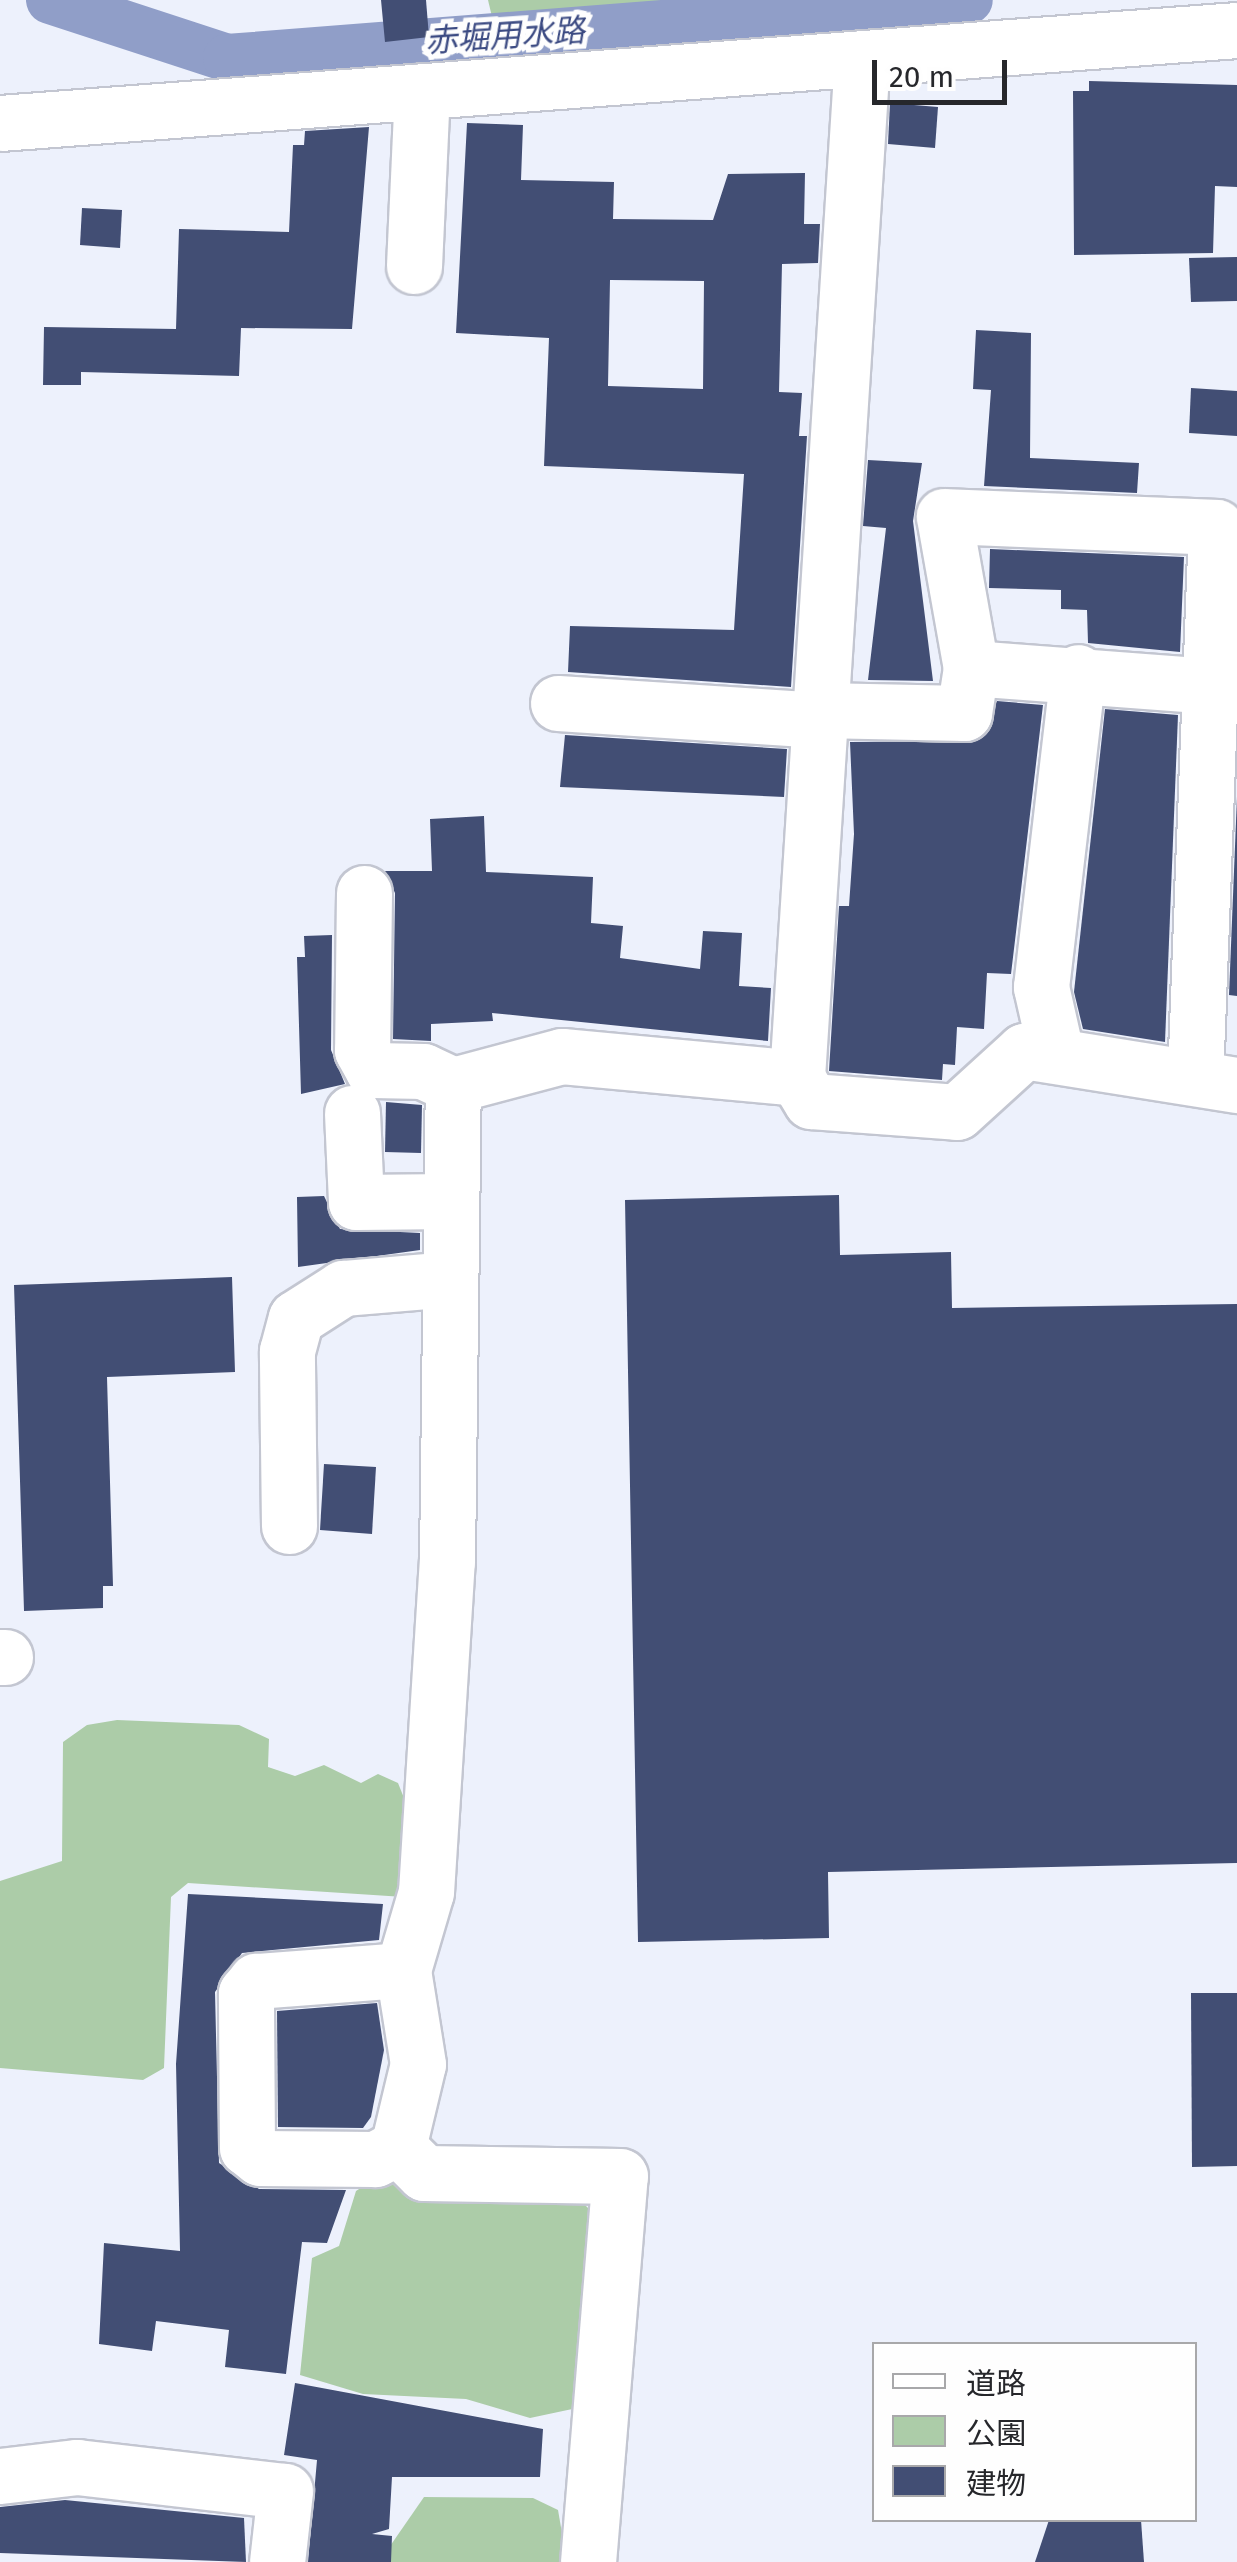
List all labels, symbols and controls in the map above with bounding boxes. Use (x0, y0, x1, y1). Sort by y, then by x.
water label: 赤堀用水路 (424, 11, 586, 61)
scale bar (877, 40, 1012, 102)
text: 20 m (889, 59, 954, 95)
legend (872, 2342, 1197, 2522)
text: 道路 (966, 2366, 1026, 2402)
text: 公園 (966, 2416, 1026, 2452)
text: 建物 (966, 2466, 1026, 2502)

